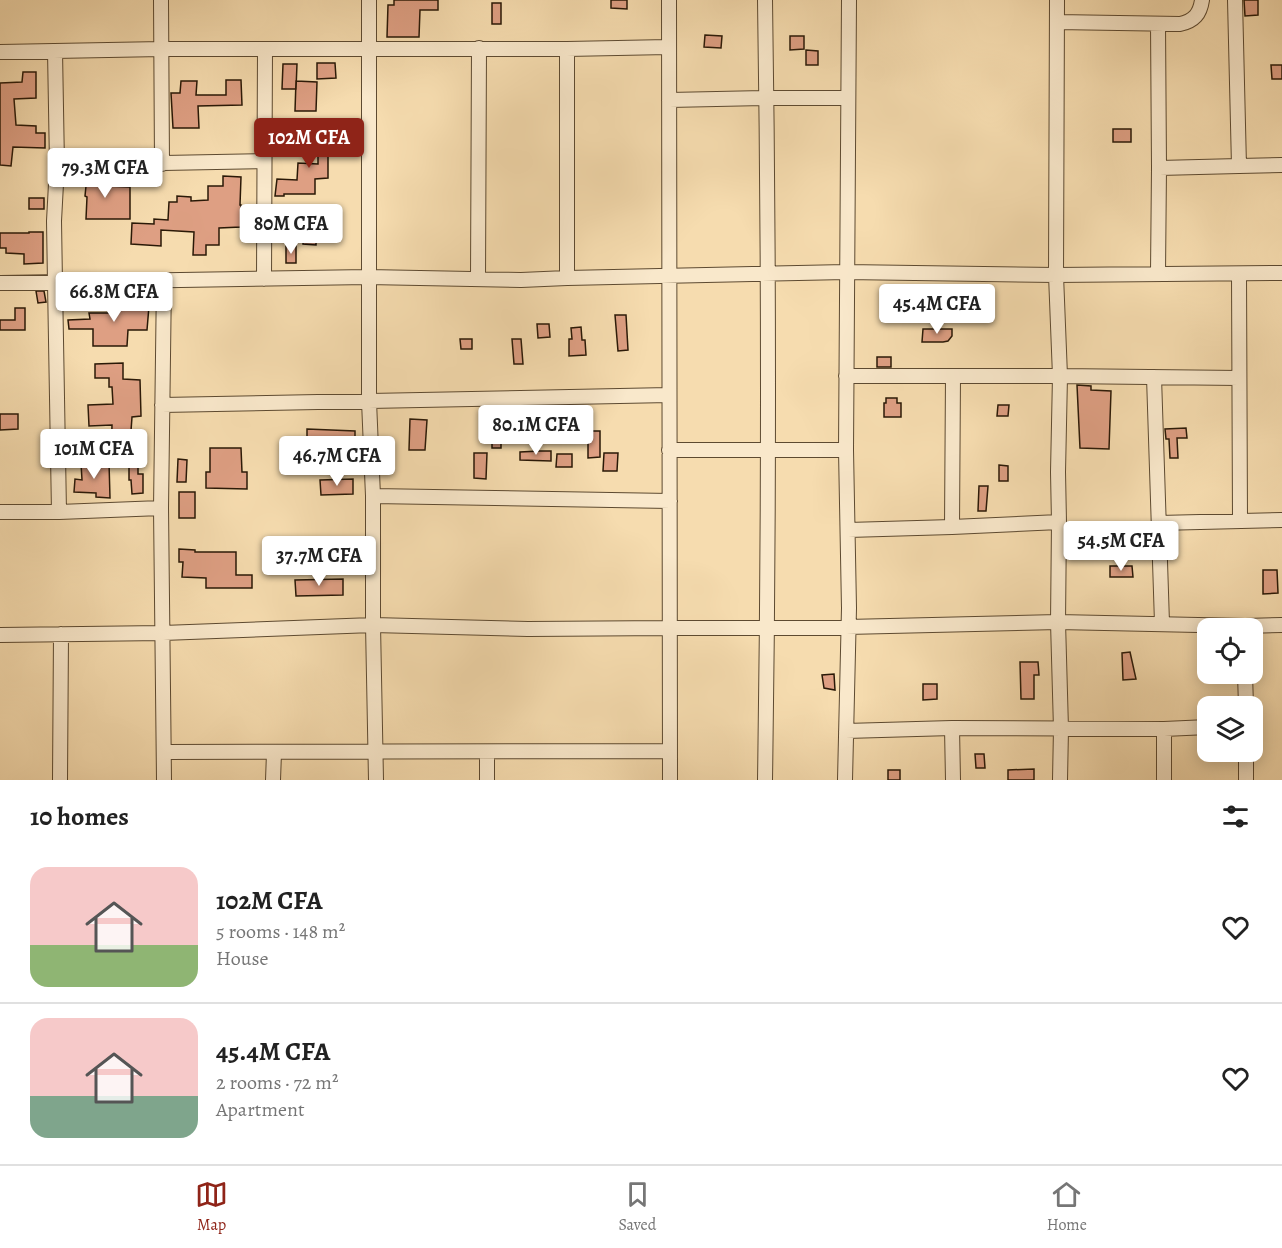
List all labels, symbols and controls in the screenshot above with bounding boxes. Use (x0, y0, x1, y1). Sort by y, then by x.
pin: 102M CFA (247, 118, 371, 169)
text: 102M CFA (268, 124, 350, 151)
pin: 79.3M CFA (36, 148, 174, 199)
text: 79.3M CFA (62, 154, 148, 181)
pin: 80M CFA (236, 204, 346, 255)
text: 80M CFA (254, 210, 328, 237)
pin: 66.8M CFA (45, 272, 183, 323)
text: 66.8M CFA (70, 278, 158, 305)
pin: 45.4M CFA (868, 284, 1006, 335)
text: 45.4M CFA (893, 290, 981, 317)
pin: 80.1M CFA (467, 405, 605, 456)
text: 80.1M CFA (492, 411, 580, 438)
pin: 101M CFA (32, 429, 156, 480)
text: 101M CFA (54, 435, 134, 462)
pin: 46.7M CFA (268, 436, 406, 487)
text: 46.7M CFA (293, 442, 381, 469)
pin: 54.5M CFA (1052, 521, 1190, 572)
text: 54.5M CFA (1078, 527, 1165, 554)
pin: 37.7M CFA (250, 536, 388, 587)
text: 37.7M CFA (276, 542, 362, 569)
map controls (1197, 618, 1263, 762)
button: locate (1197, 618, 1263, 684)
button: layers (1197, 696, 1263, 762)
text: 10 homes (30, 799, 129, 834)
icon: filters (1219, 800, 1252, 833)
text: 102M CFA (216, 883, 322, 918)
icon: home (78, 891, 150, 963)
icon: heart (1219, 911, 1252, 944)
text: 5 rooms · 148 m² (216, 918, 345, 945)
text: House (216, 945, 268, 972)
text: 45.4M CFA (216, 1034, 330, 1069)
icon: home (78, 1042, 150, 1114)
icon: heart (1219, 1062, 1252, 1095)
text: 2 rooms · 72 m² (216, 1069, 338, 1096)
text: Apartment (216, 1096, 305, 1123)
tab: Map (195, 1178, 228, 1236)
tab: Saved (618, 1178, 656, 1236)
tab: Home (1047, 1178, 1087, 1236)

